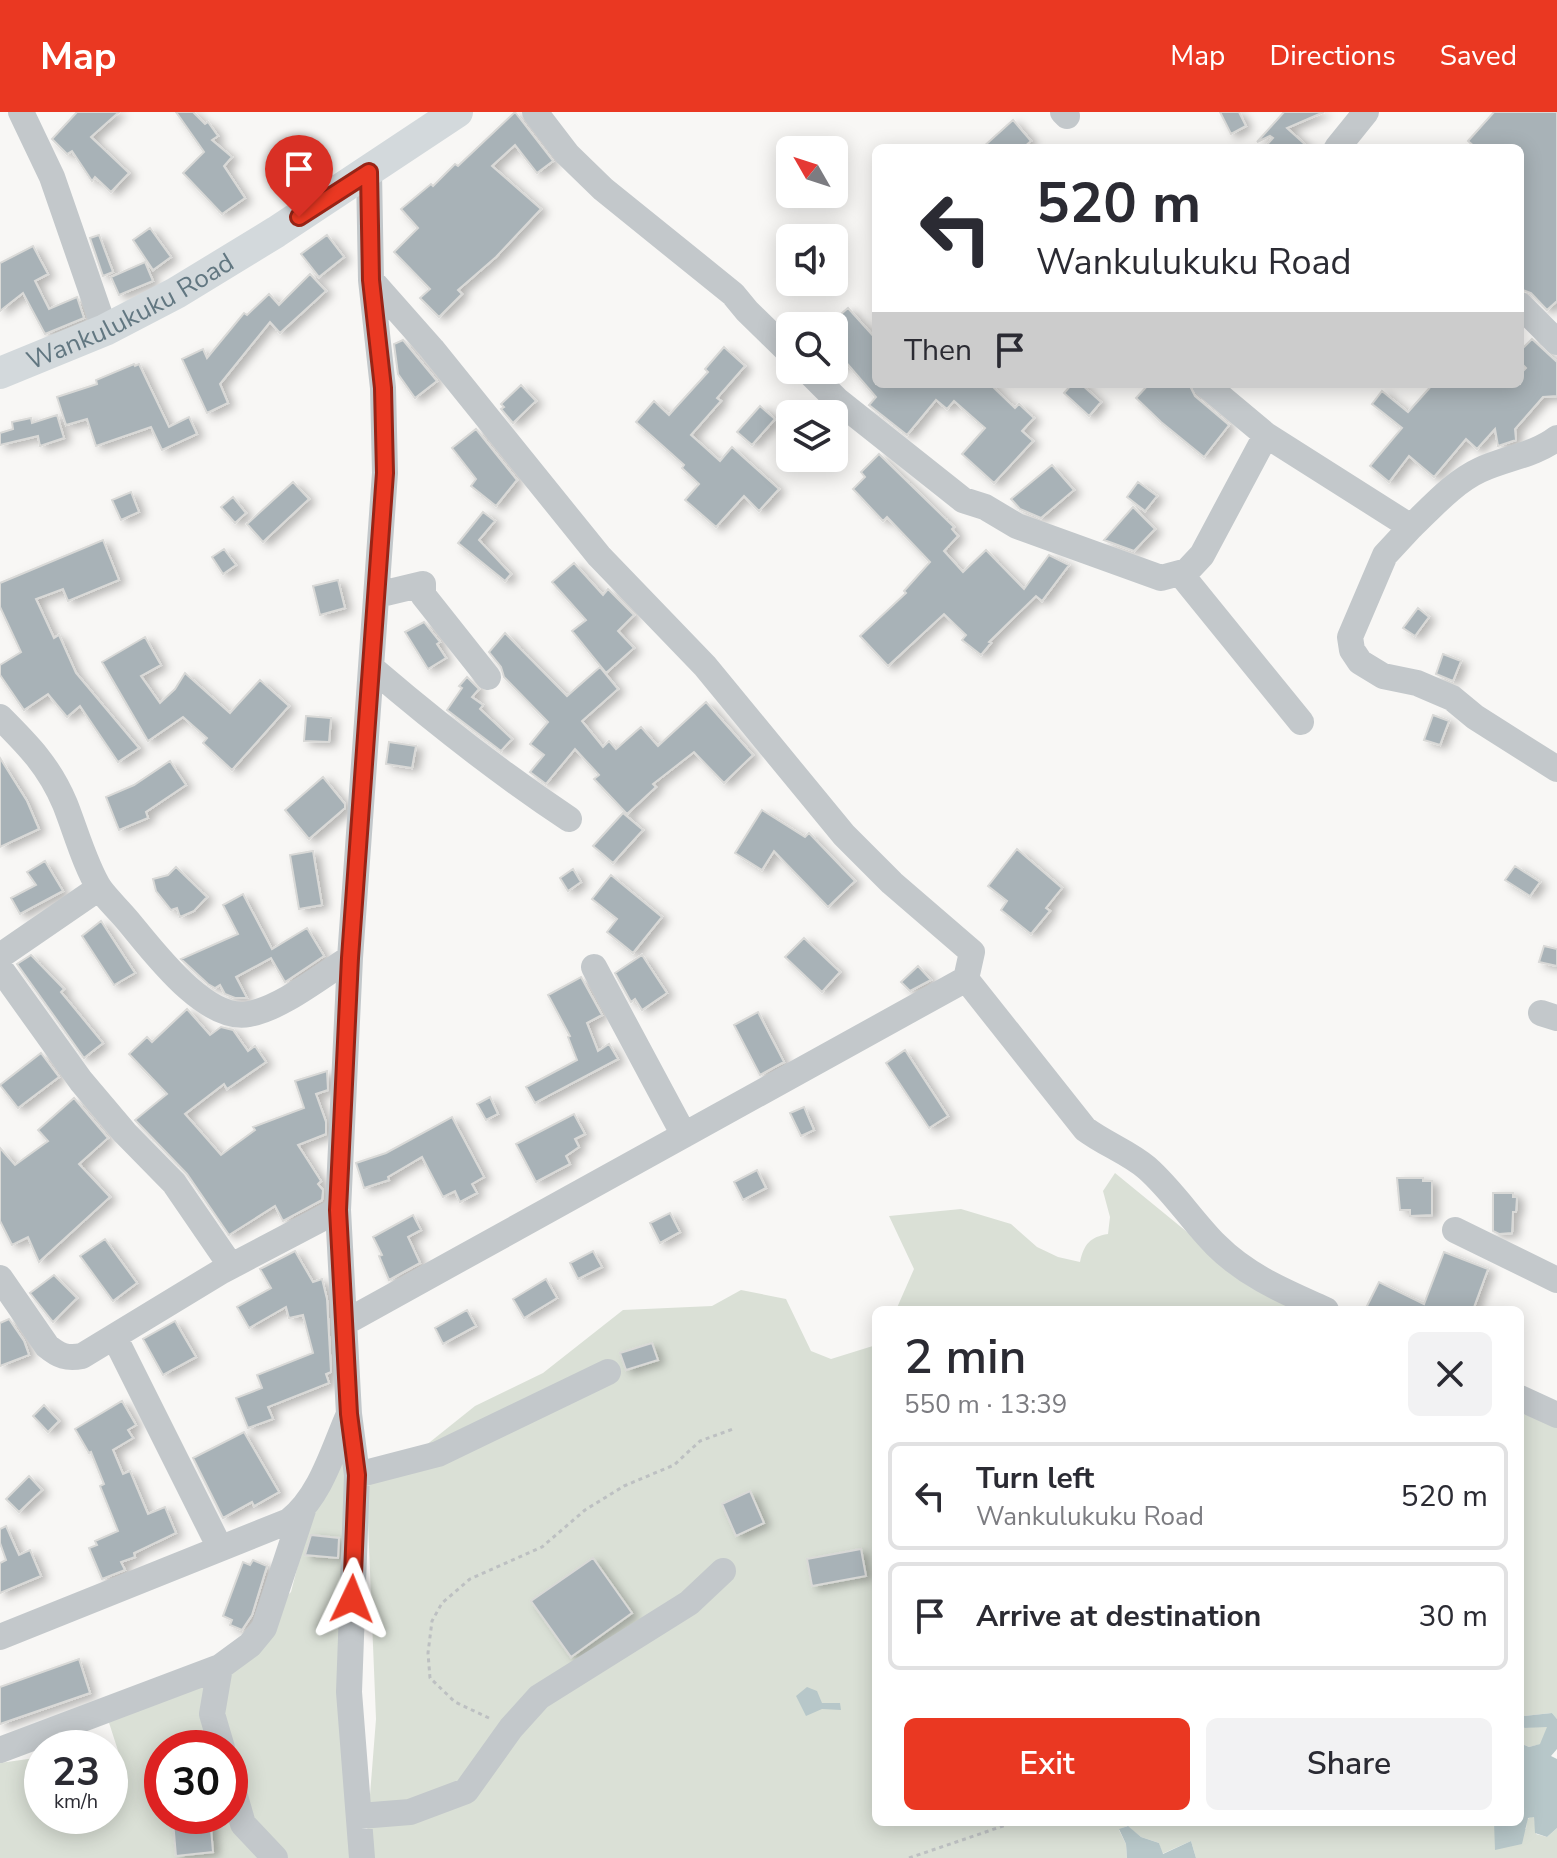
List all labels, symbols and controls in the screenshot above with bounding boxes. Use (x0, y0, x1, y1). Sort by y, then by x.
text: Map (40, 31, 117, 82)
text: Map (1170, 37, 1225, 75)
text: Directions (1269, 37, 1396, 75)
text: Saved (1440, 37, 1517, 75)
pin (265, 135, 333, 217)
north arrow (776, 136, 848, 208)
map controls (776, 136, 848, 472)
icon: arrive (277, 147, 321, 191)
text: 520 m (1036, 165, 1201, 242)
icon: left (904, 176, 1008, 280)
button: sound (776, 224, 848, 296)
text: Wankulukuku Road (1036, 238, 1352, 287)
street label: Wankulukuku Road (21, 244, 240, 378)
button: search (776, 312, 848, 384)
icon: arrive (988, 328, 1032, 372)
text: Then (904, 330, 972, 371)
button: layers (776, 400, 848, 472)
text: 2 min (904, 1324, 1026, 1390)
button: close (1408, 1332, 1492, 1416)
text: 550 m · 13:39 (904, 1387, 1067, 1422)
text: Turn left (976, 1458, 1094, 1499)
icon: left (908, 1474, 952, 1518)
text: 520 m (1401, 1476, 1488, 1517)
text: Wankulukuku Road (976, 1499, 1204, 1534)
position arrow (310, 1557, 394, 1641)
icon: arrive (908, 1594, 952, 1638)
text: Arrive at destination (976, 1596, 1261, 1637)
text: 30 m (1419, 1596, 1488, 1637)
button: Exit (904, 1718, 1190, 1810)
button: Share (1206, 1718, 1492, 1810)
speed limit sign: 30 (144, 1730, 248, 1834)
text: 23 (52, 1745, 100, 1799)
text: km/h (54, 1788, 98, 1815)

